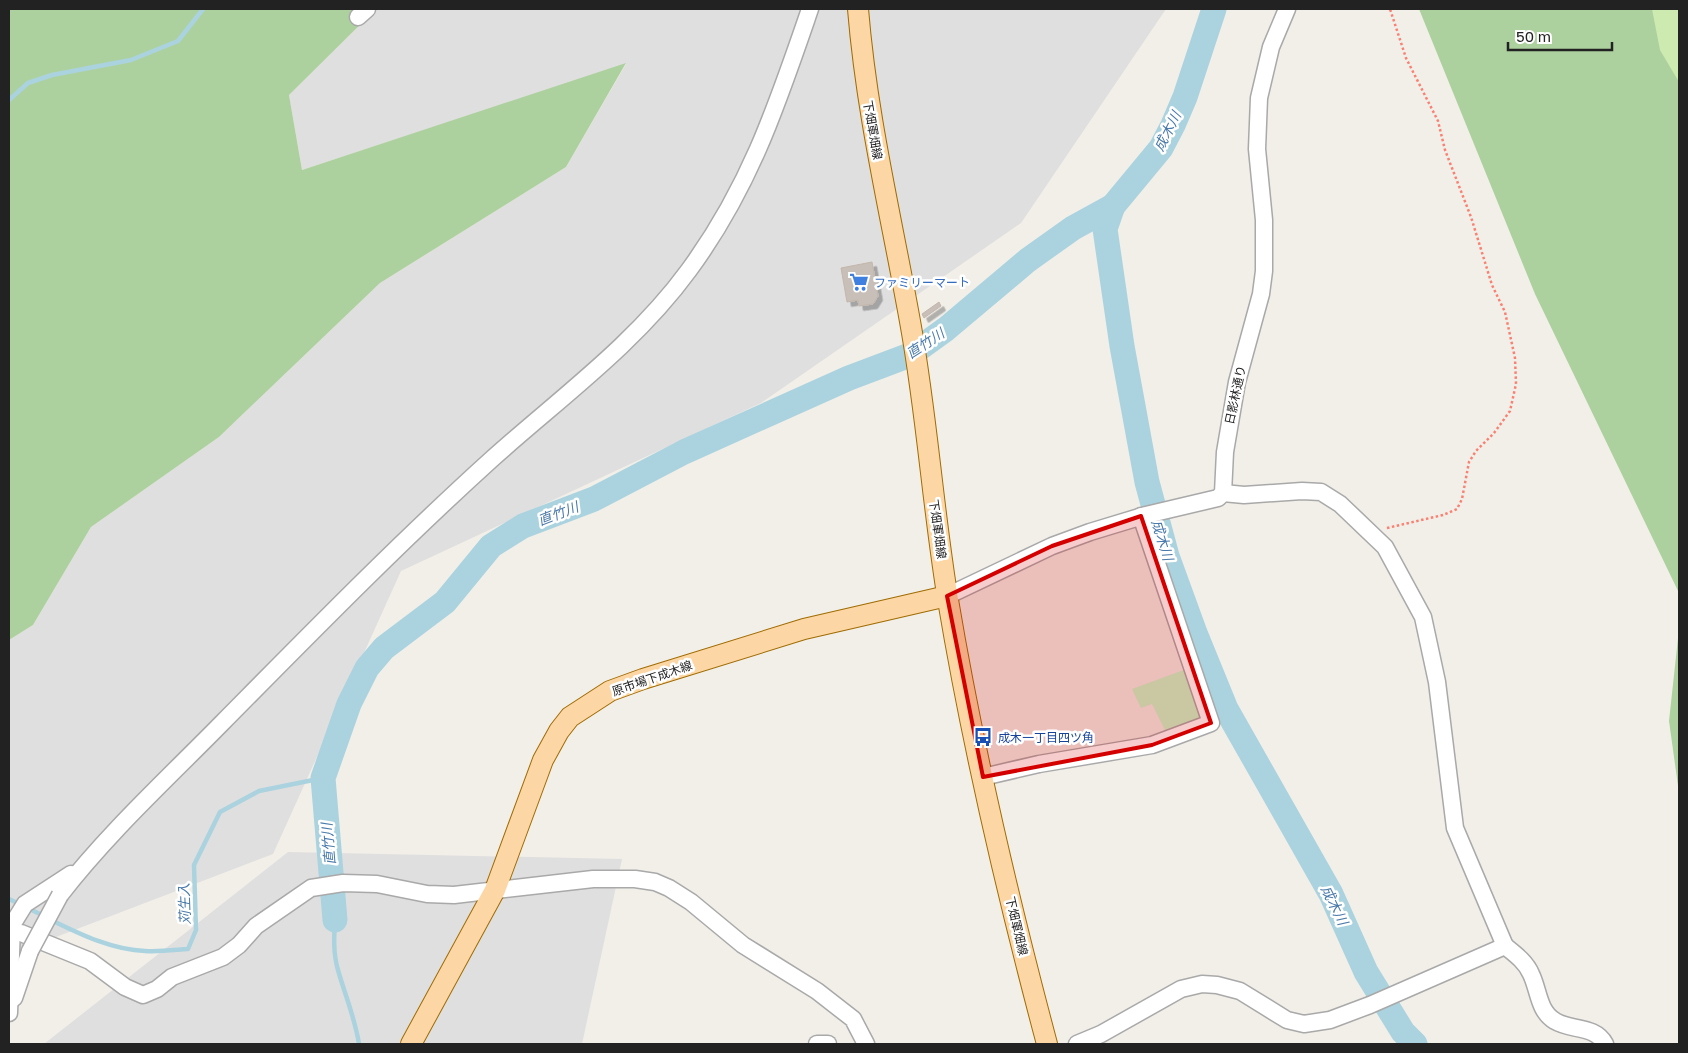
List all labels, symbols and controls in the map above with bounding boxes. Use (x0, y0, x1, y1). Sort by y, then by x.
scale bar (1508, 20, 1612, 52)
text: 50 m (1516, 27, 1551, 45)
street label: 下畑軍畑線 (860, 99, 886, 161)
water label: 成木川 (1150, 107, 1185, 154)
supermarket icon: ファミリーマート (848, 271, 870, 293)
place label: ファミリーマート (874, 275, 970, 290)
water label: 直竹川 (903, 323, 949, 362)
street label: 日影林通り (1221, 364, 1249, 426)
water label: 直竹川 (535, 497, 583, 528)
street label: 下畑軍畑線 (926, 498, 950, 560)
water label: 成木川 (1149, 517, 1178, 564)
street label: 原市場下成木線 (610, 657, 694, 699)
bus stop icon: 成木一丁目四ツ角 (972, 726, 994, 748)
place label: 成木一丁目四ツ角 (998, 730, 1094, 745)
water label: 直竹川 (318, 820, 338, 866)
water label: 成木川 (1318, 882, 1353, 929)
water label: 苅生入 (175, 883, 193, 925)
street label: 下畑軍畑線 (1003, 895, 1031, 957)

